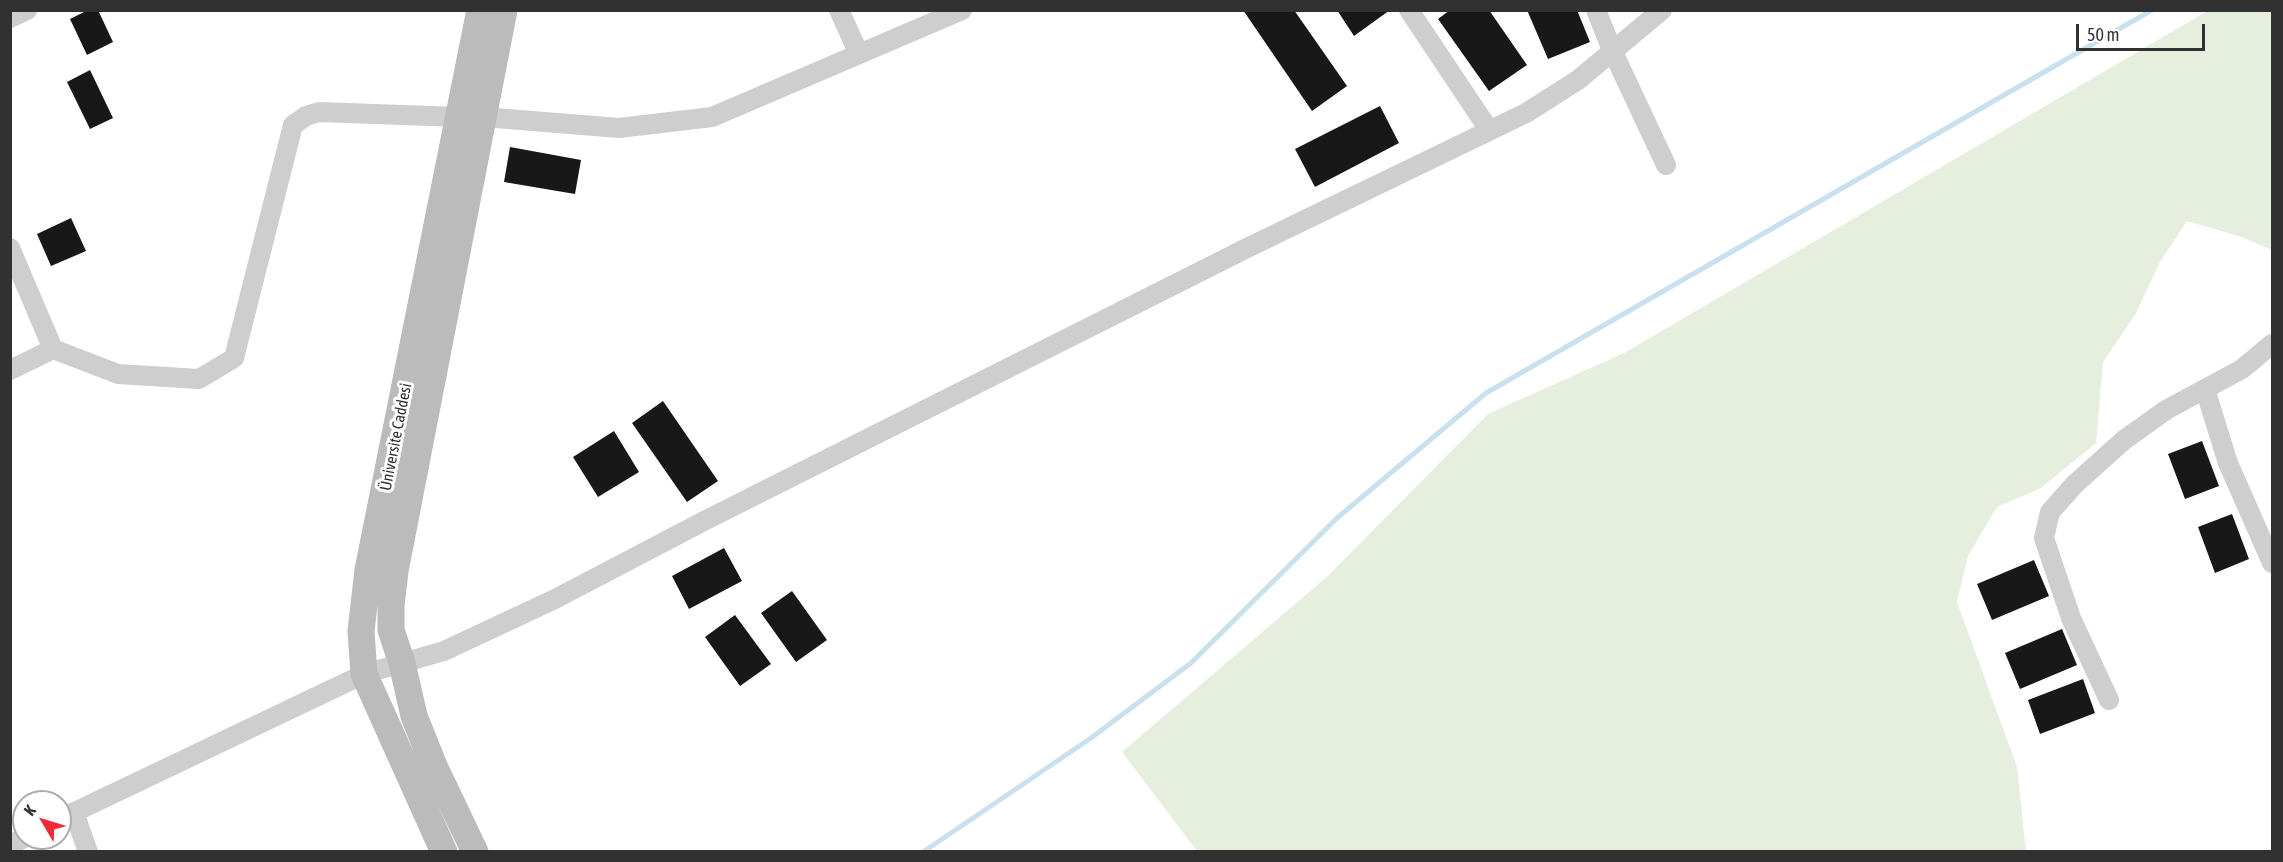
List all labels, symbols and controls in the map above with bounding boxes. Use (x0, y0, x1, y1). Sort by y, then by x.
scale bar (2079, 12, 2208, 50)
text: 50 m (2087, 24, 2119, 45)
street label: Üniversite Caddesi (376, 382, 416, 492)
north arrow (12, 790, 72, 850)
text: K (20, 802, 39, 819)

